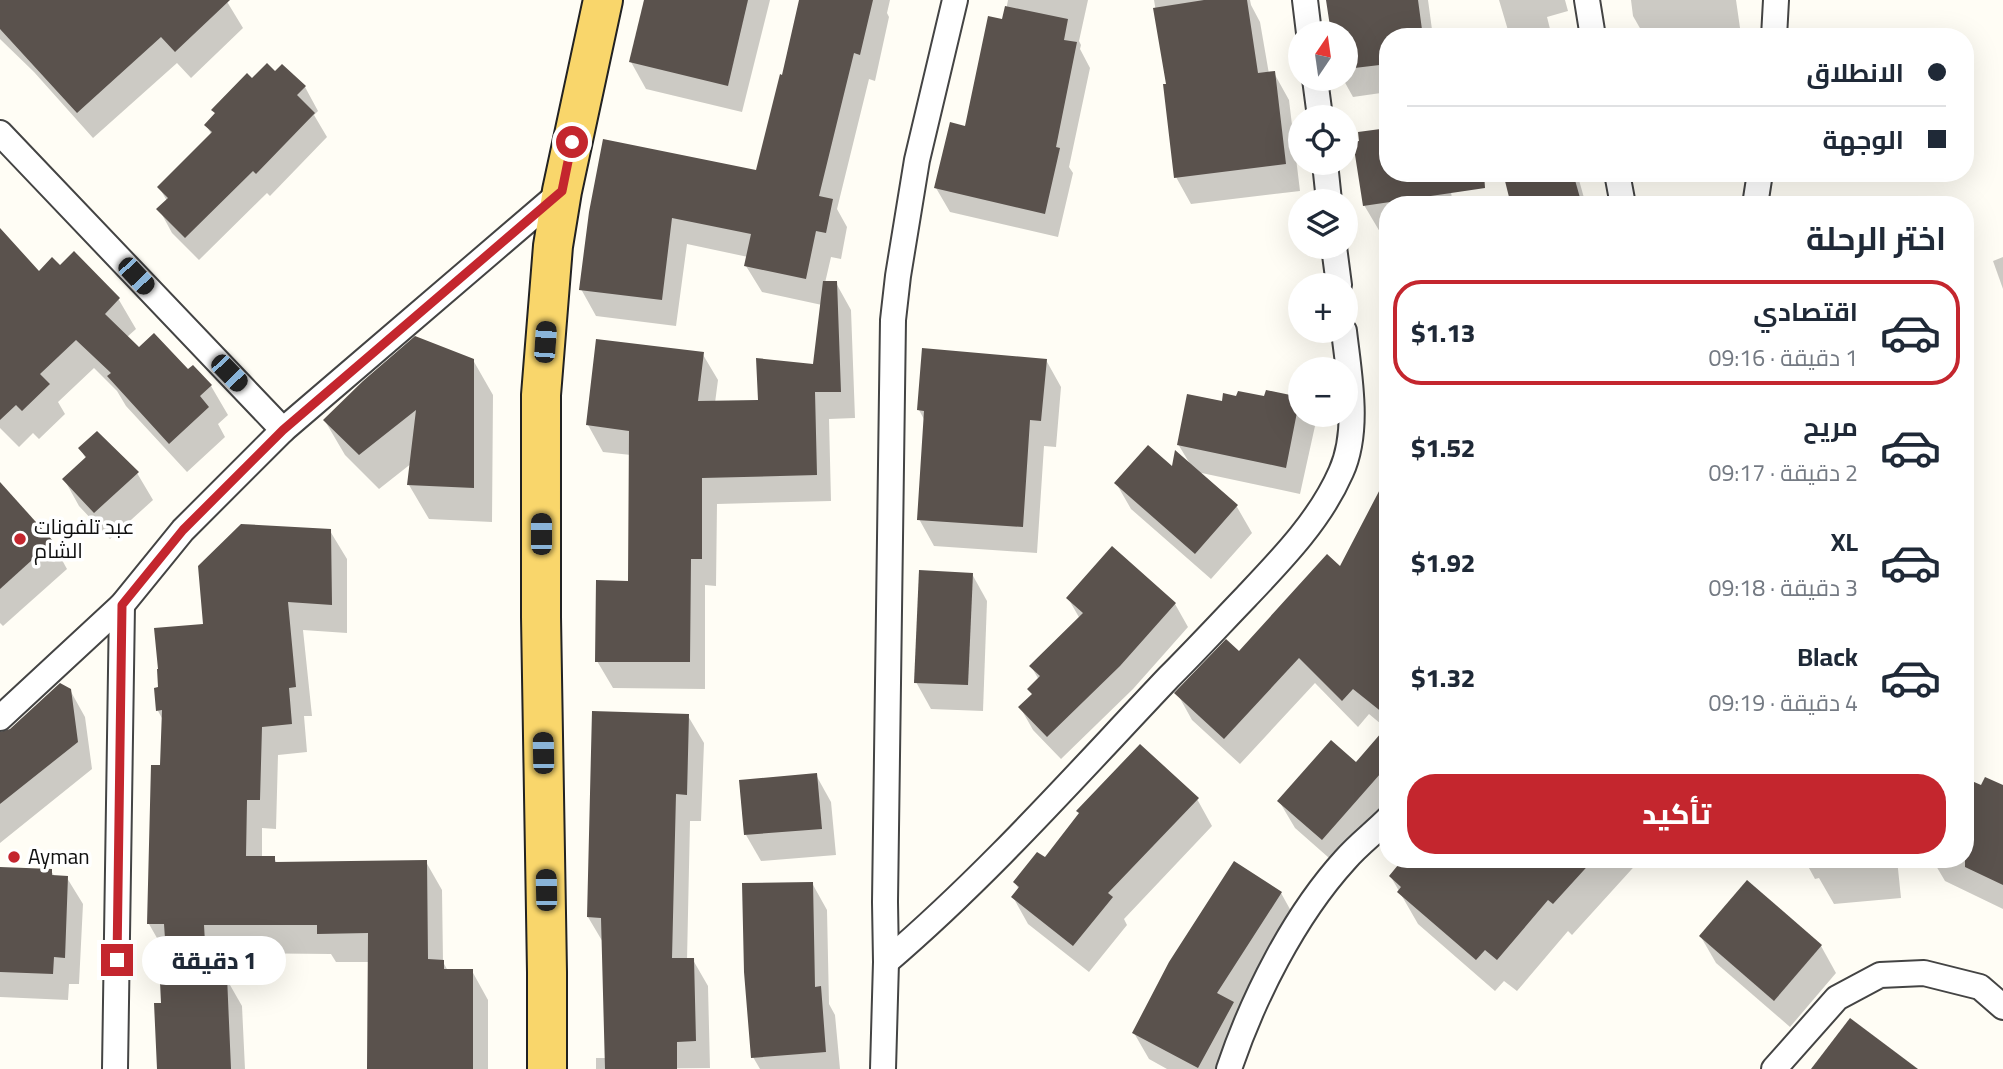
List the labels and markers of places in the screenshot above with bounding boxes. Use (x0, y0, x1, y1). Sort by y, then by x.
place label: عبد تلفونات الشام (34, 507, 134, 570)
marker: عبد تلفونات الشام (12, 531, 28, 547)
place label: Ayman (28, 837, 90, 876)
marker: Ayman (6, 849, 22, 865)

